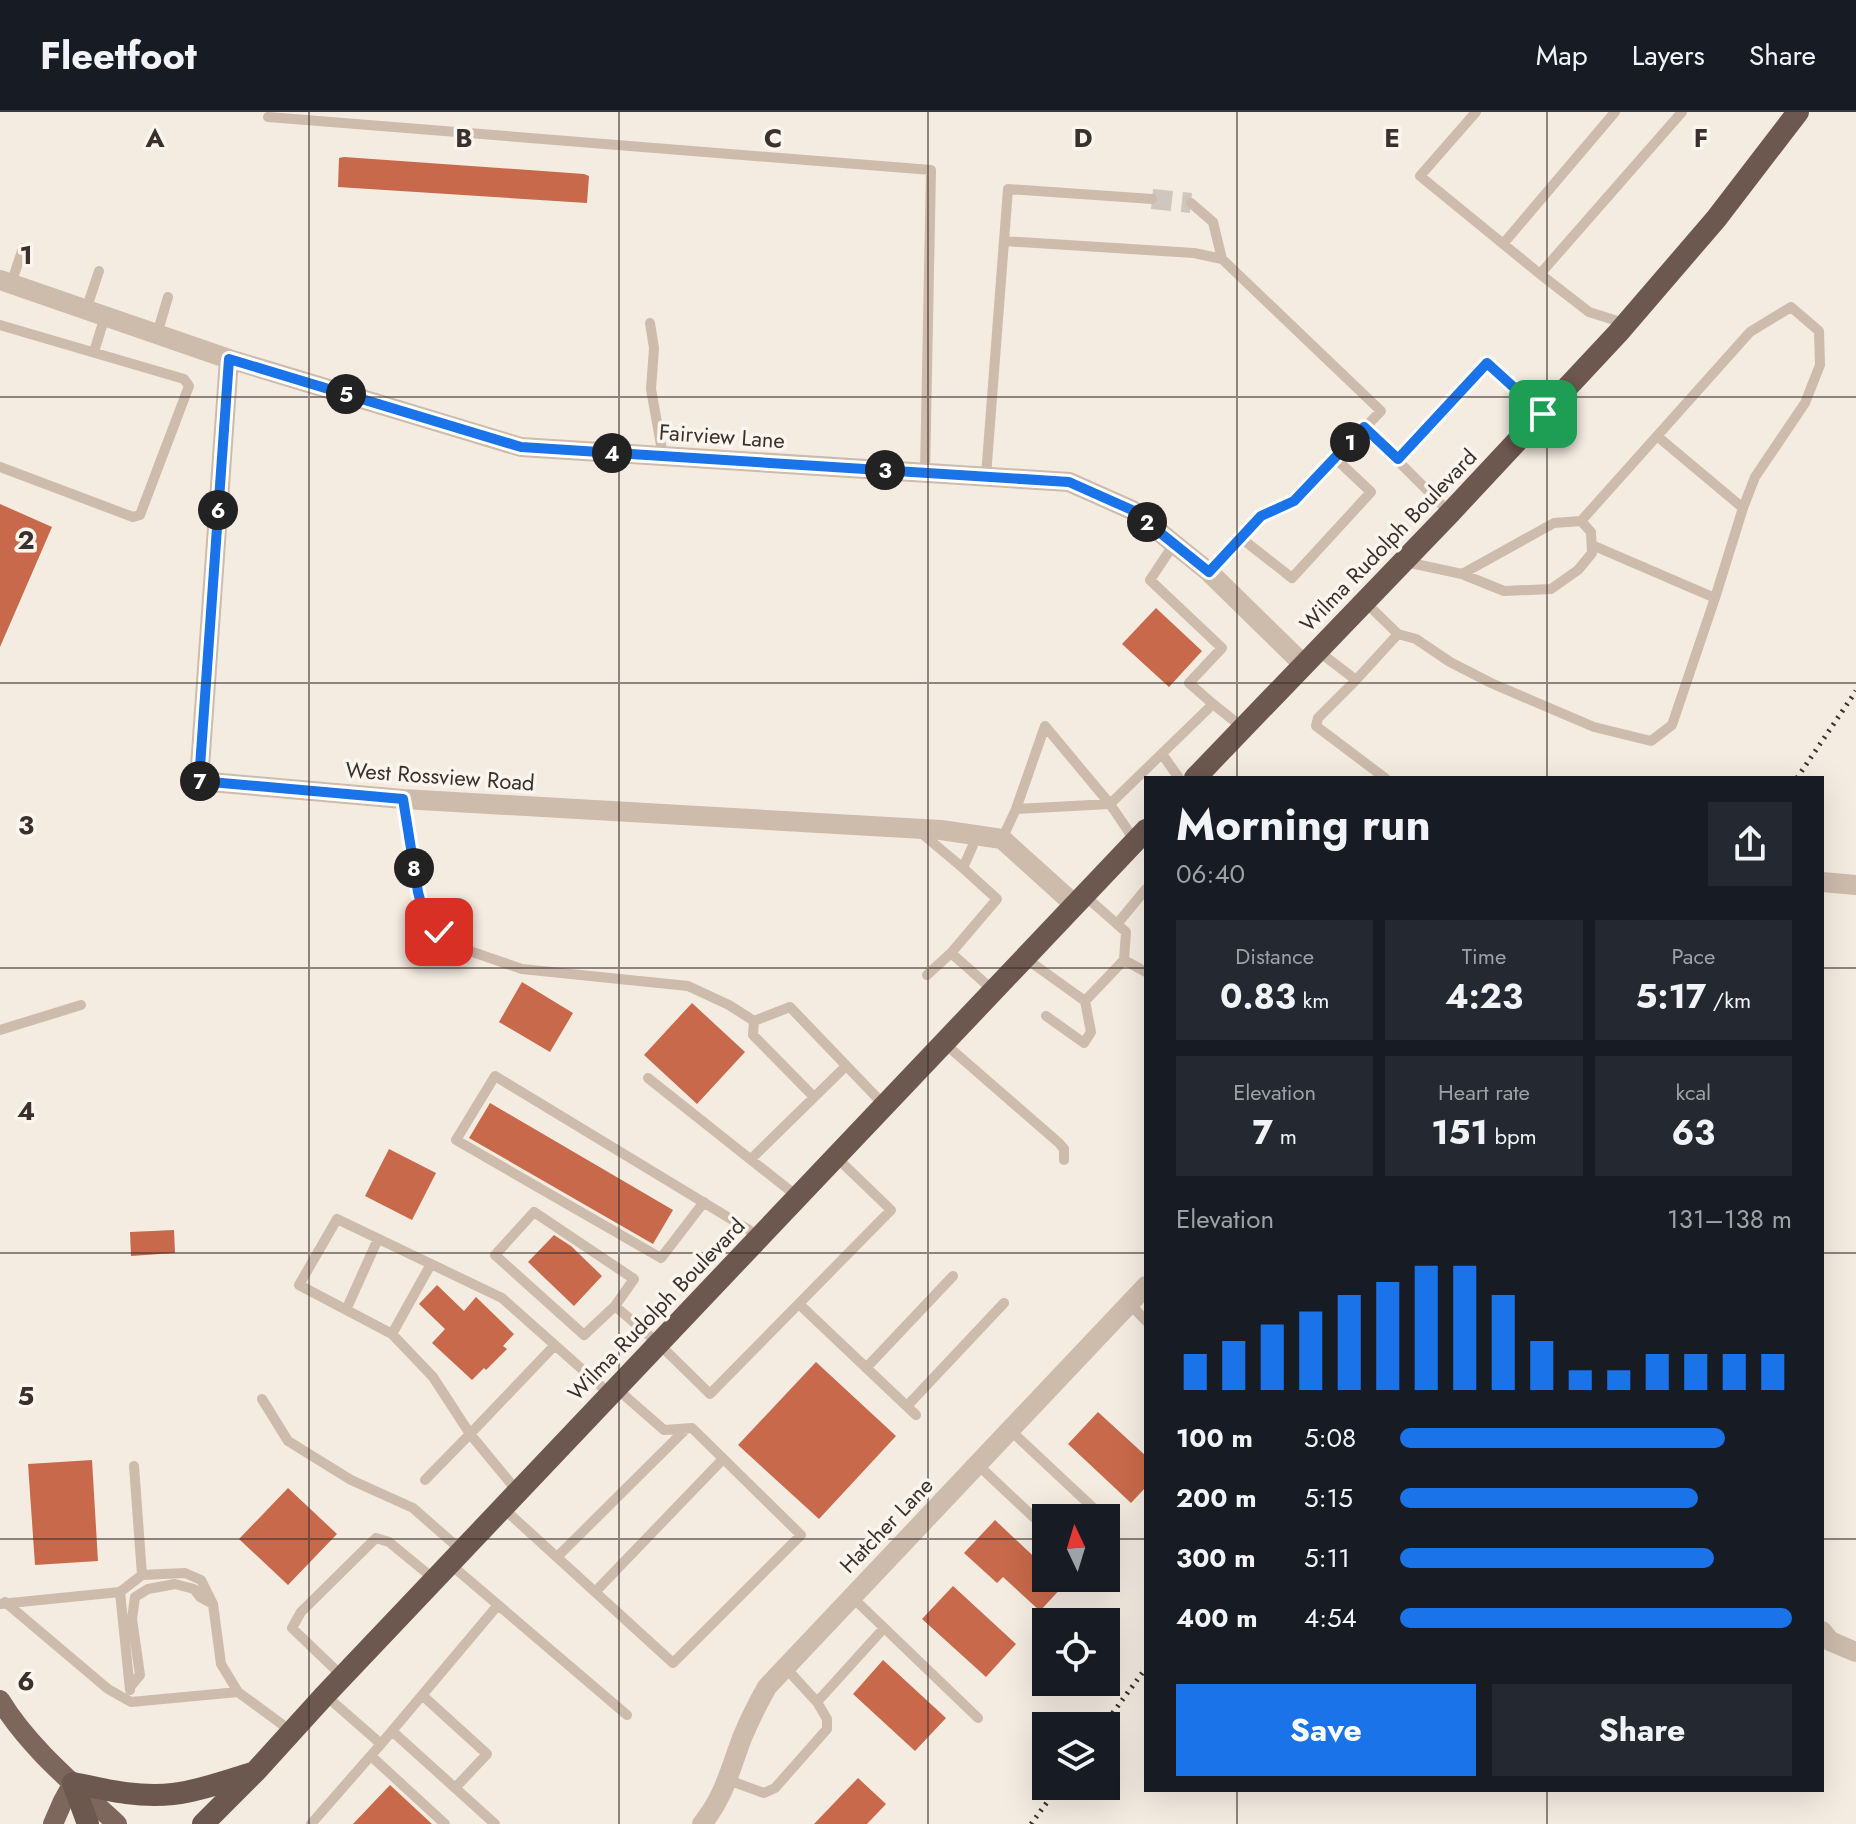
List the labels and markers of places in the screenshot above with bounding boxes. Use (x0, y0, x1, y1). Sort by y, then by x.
pin: 5 (326, 374, 366, 414)
pin (1509, 380, 1577, 448)
pin: 1 (1330, 422, 1370, 462)
pin: 4 (592, 433, 632, 473)
pin: 3 (865, 450, 905, 490)
pin: 6 (198, 490, 238, 530)
pin: 2 (1127, 502, 1167, 542)
pin: 7 (180, 761, 220, 801)
pin: 8 (394, 848, 434, 888)
pin (405, 898, 473, 966)

